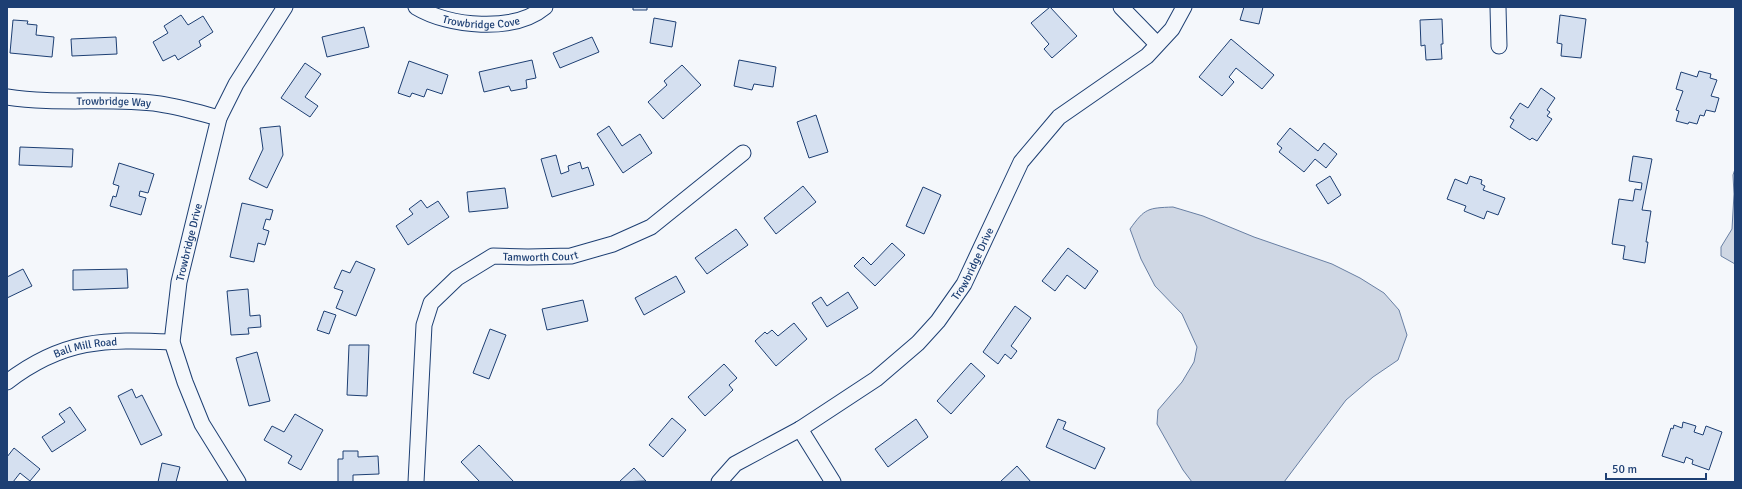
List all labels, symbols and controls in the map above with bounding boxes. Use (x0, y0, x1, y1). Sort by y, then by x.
street label: Trowbridge Cove (441, 13, 521, 31)
street label: Trowbridge Way (77, 95, 152, 110)
street label: Trowbridge Drive (173, 202, 205, 283)
street label: Trowbridge Drive (949, 226, 996, 303)
street label: Tamworth Court (503, 248, 580, 264)
street label: Ball Mill Road (52, 335, 118, 361)
scale bar (1606, 455, 1706, 481)
text: 50 m (1612, 462, 1637, 477)

